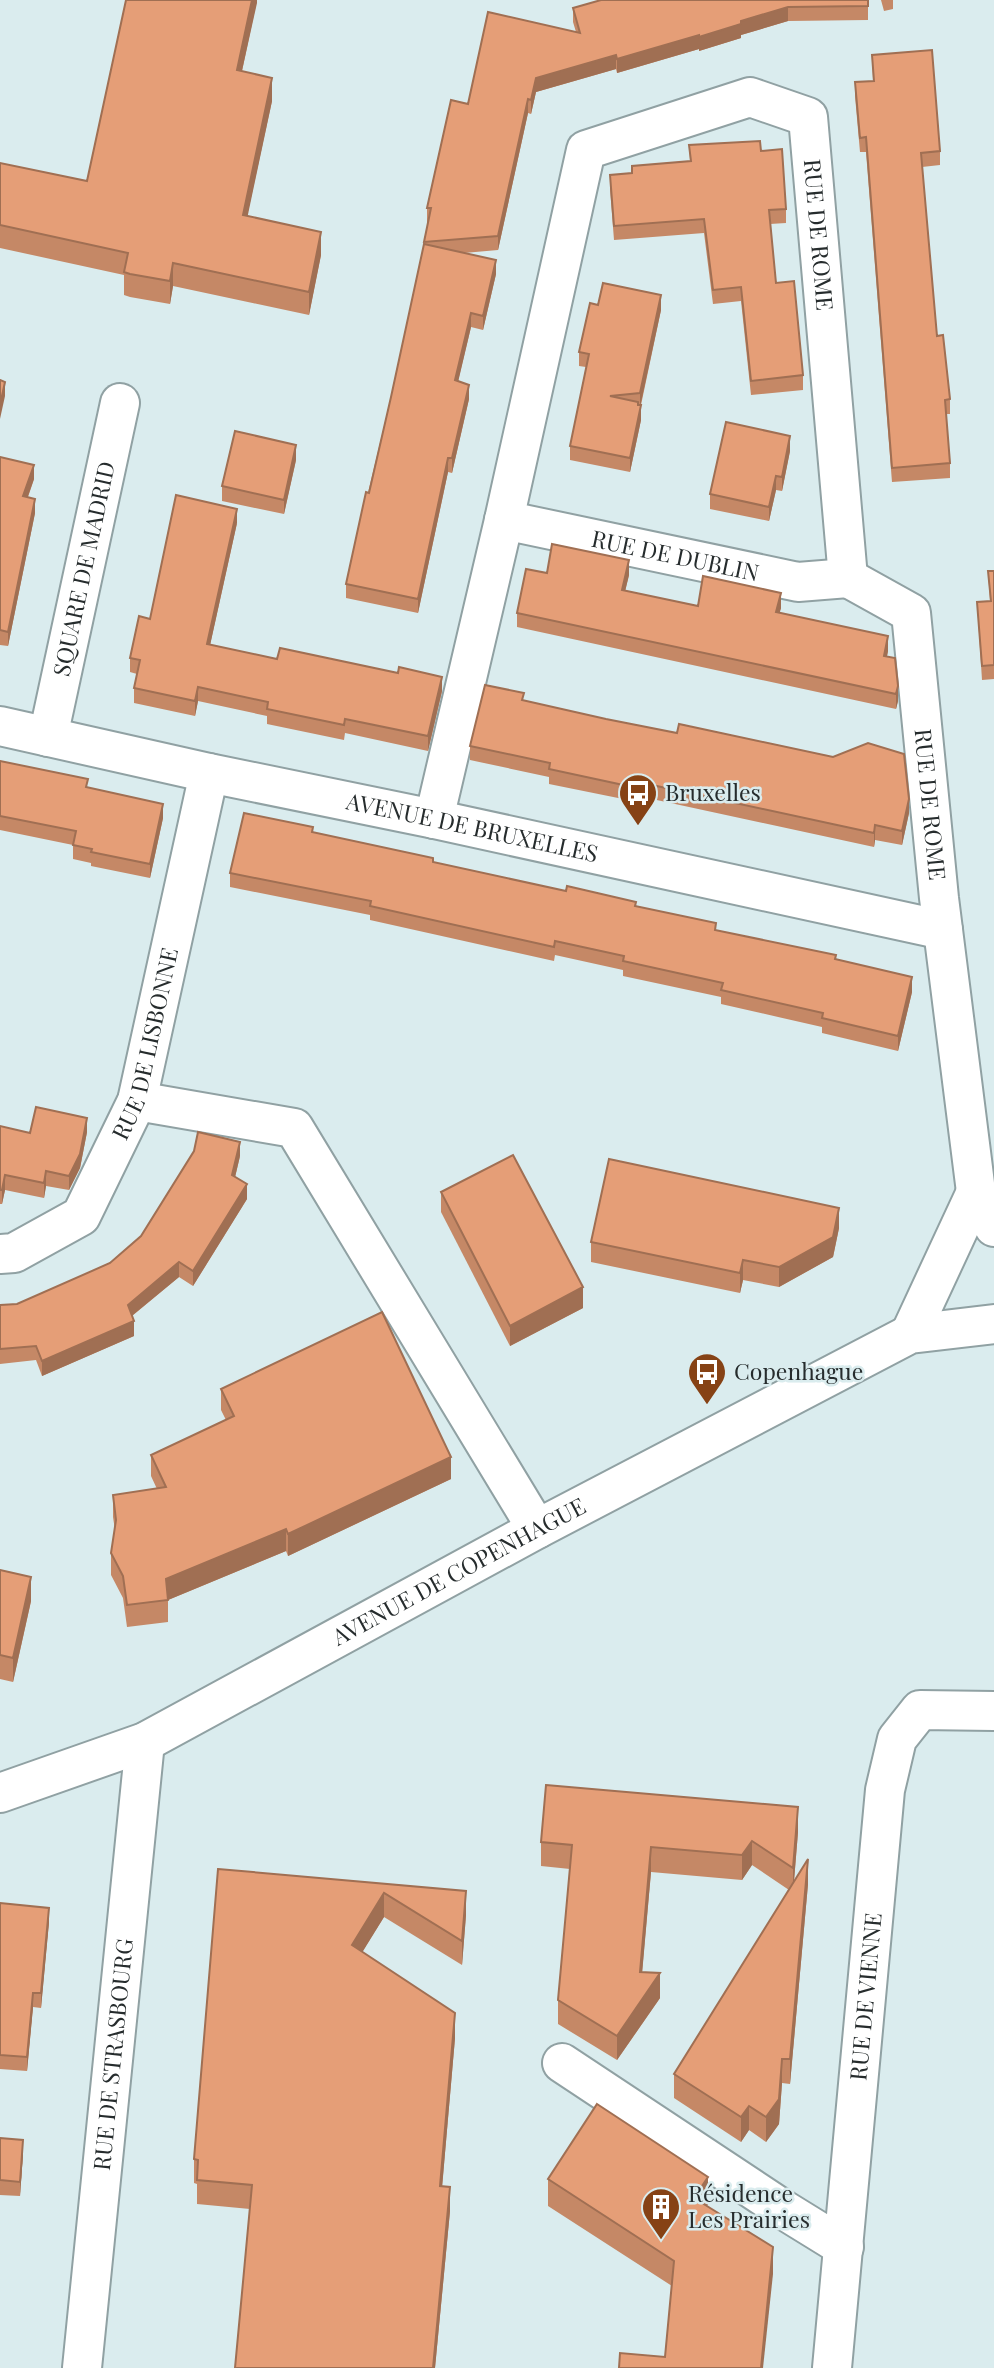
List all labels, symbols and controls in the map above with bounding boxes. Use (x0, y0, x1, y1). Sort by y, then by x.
street label: RUE DE ROME (798, 158, 842, 312)
street label: SQUARE DE MADRID (45, 458, 121, 679)
street label: RUE DE DUBLIN (589, 522, 762, 587)
street label: RUE DE ROME (908, 727, 954, 882)
bus stop icon: Bruxelles (617, 772, 659, 827)
place label: Bruxelles (665, 776, 761, 807)
street label: AVENUE DE BRUXELLES (343, 784, 601, 868)
street label: RUE DE LISBONNE (104, 945, 184, 1144)
bus stop icon: Copenhague (686, 1351, 728, 1406)
place label: Copenhague (734, 1355, 863, 1386)
street label: AVENUE DE COPENHAGUE (325, 1489, 590, 1652)
street label: RUE DE VIENNE (841, 1911, 888, 2082)
street label: RUE DE STRASBOURG (85, 1937, 139, 2172)
place label: Résidence Les Prairies (688, 2177, 810, 2234)
building icon: Résidence Les Prairies (640, 2186, 682, 2241)

